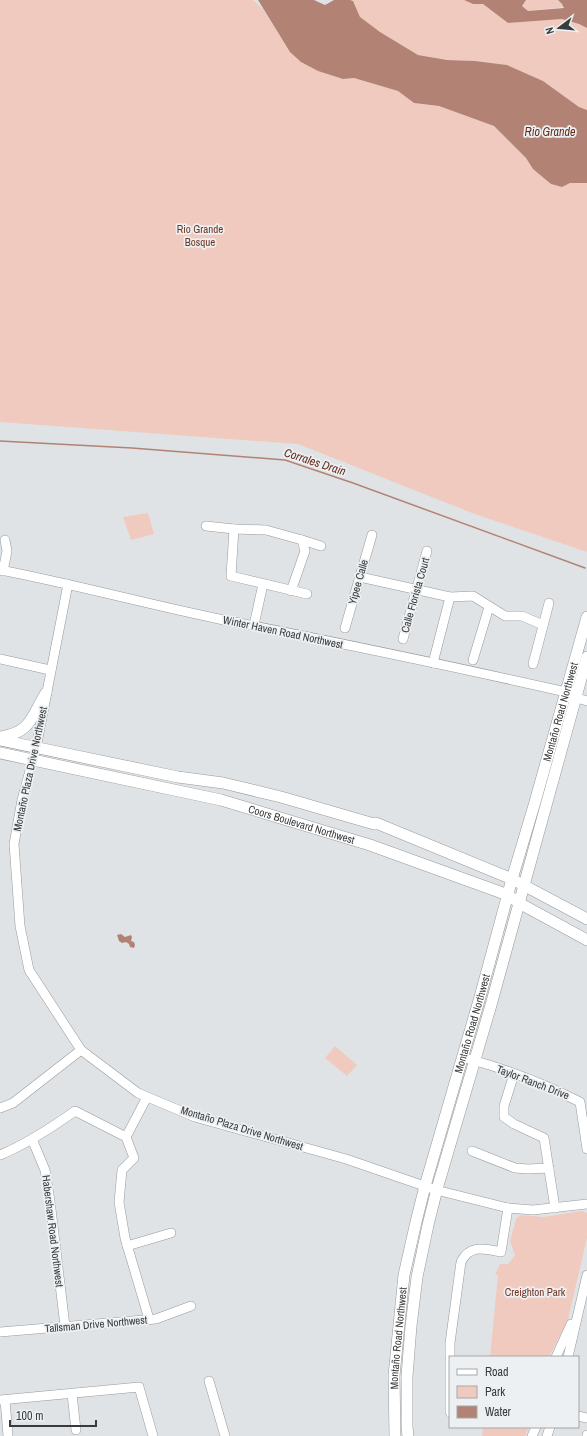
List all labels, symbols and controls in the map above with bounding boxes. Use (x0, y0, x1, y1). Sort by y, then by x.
north arrow (539, 8, 579, 48)
text: N (542, 26, 557, 36)
water label: Rio Grande (525, 124, 576, 140)
park label: Rio Grande Bosque (177, 222, 223, 249)
water label: Corrales Drain (282, 445, 348, 479)
street label: Calle Florista Court (398, 555, 433, 634)
street label: Yipee Calle (345, 558, 371, 606)
street label: Winter Haven Road Northwest (222, 612, 345, 652)
street label: Montaño Road Northwest (540, 660, 581, 763)
street label: Montaño Plaza Drive Northwest (10, 705, 50, 833)
street label: Coors Boulevard Northwest (247, 802, 357, 847)
street label: Montaño Road Northwest (451, 972, 493, 1075)
street label: Taylor Ranch Drive (495, 1062, 571, 1102)
street label: Montaño Plaza Drive Northwest (179, 1103, 305, 1153)
street label: Habershaw Road Northwest (39, 1174, 67, 1288)
park label: Creighton Park (505, 1285, 566, 1299)
street label: Montaño Road Northwest (387, 1286, 410, 1389)
street label: Tallsman Drive Northwest (44, 1312, 148, 1335)
legend (449, 1356, 579, 1428)
text: Road (485, 1364, 509, 1380)
text: Park (485, 1384, 505, 1400)
scale bar (10, 1402, 96, 1428)
text: Water (485, 1404, 512, 1420)
text: 100 m (16, 1408, 43, 1424)

